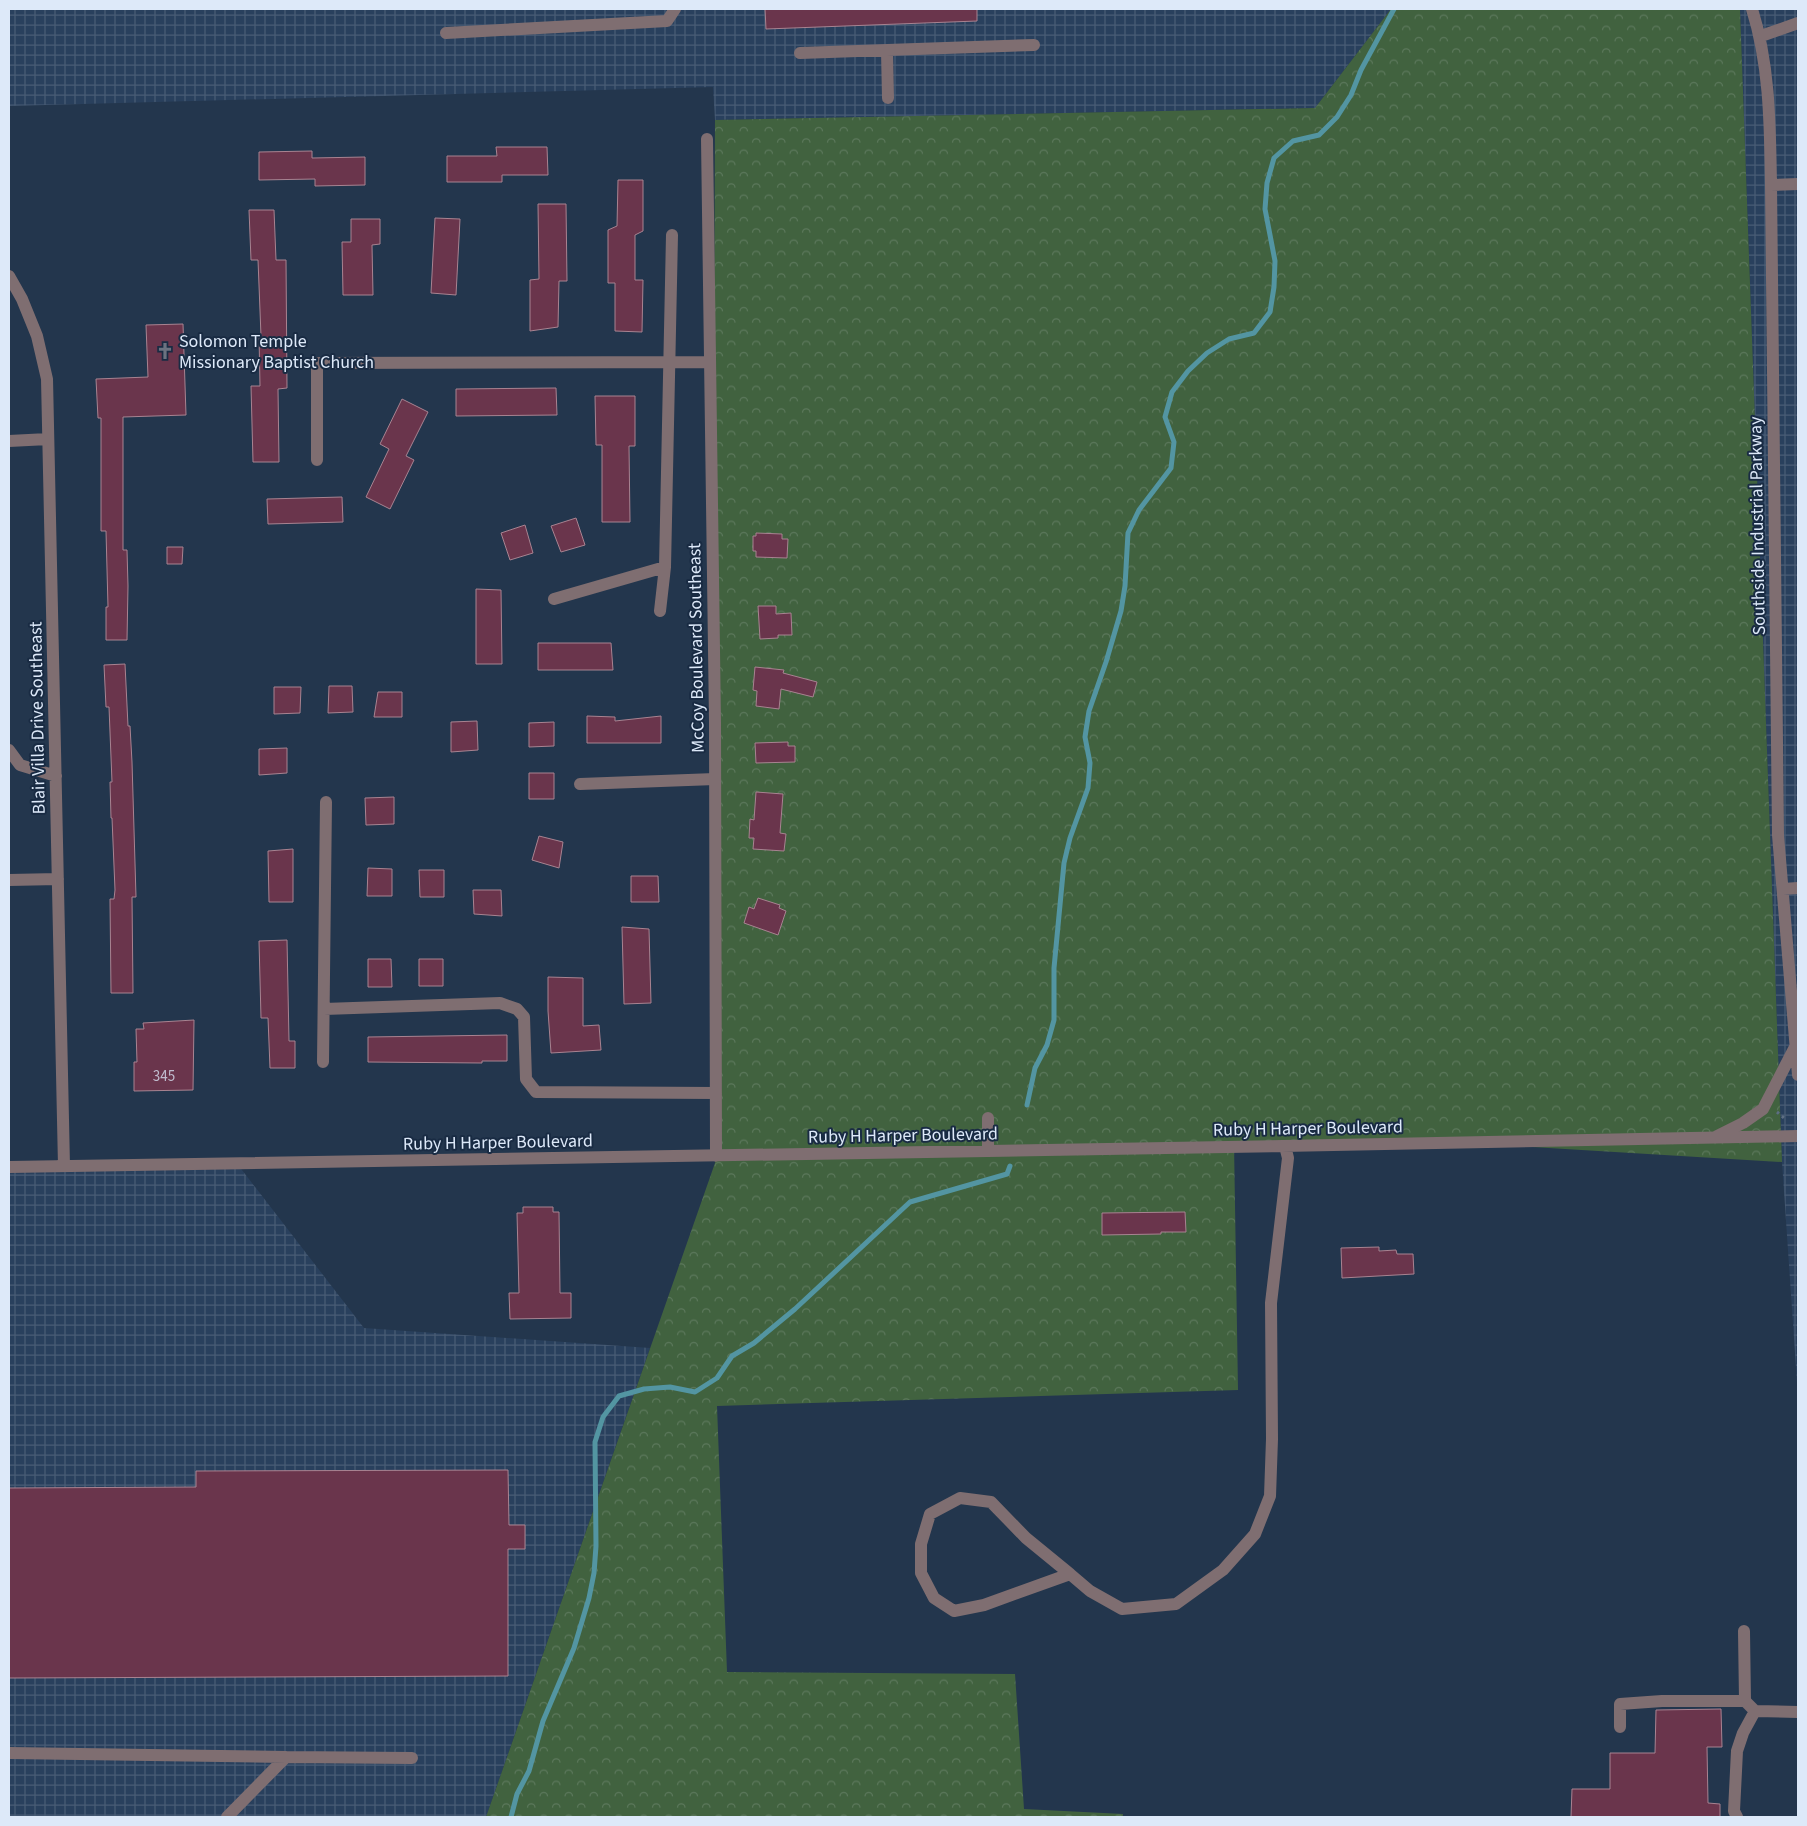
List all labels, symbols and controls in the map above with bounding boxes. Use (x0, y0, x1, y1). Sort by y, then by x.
place label: Solomon Temple Missionary Baptist Church (179, 329, 374, 375)
church icon: Solomon Temple Missionary Baptist Church (155, 341, 175, 361)
street label: Southside Industrial Parkway (1743, 416, 1772, 636)
street label: McCoy Boulevard Southeast (682, 543, 711, 753)
street label: Blair Villa Drive Southeast (23, 621, 52, 815)
house number: 345 (153, 1066, 175, 1087)
street label: Ruby H Harper Boulevard (1213, 1114, 1403, 1143)
street label: Ruby H Harper Boulevard (808, 1121, 998, 1150)
street label: Ruby H Harper Boulevard (403, 1128, 593, 1157)

